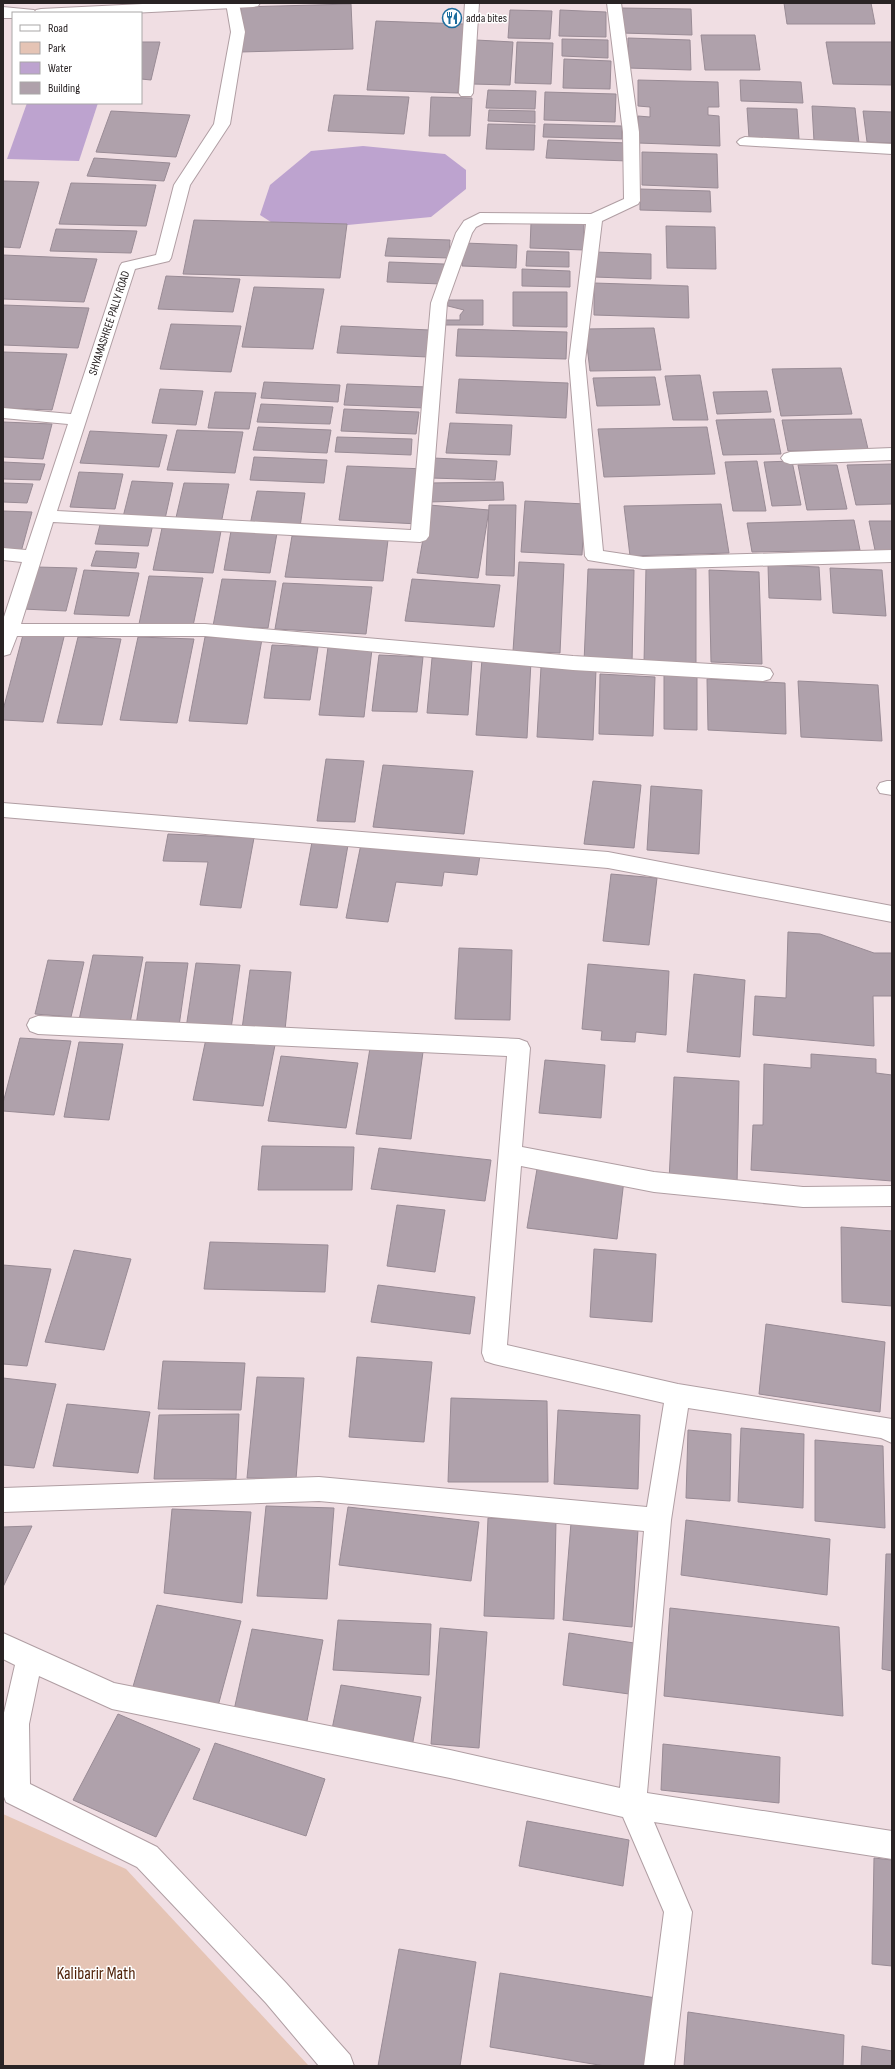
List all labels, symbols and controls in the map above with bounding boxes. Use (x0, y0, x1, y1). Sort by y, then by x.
restaurant icon: adda bites (441, 7, 463, 29)
place label: adda bites (466, 11, 507, 26)
legend (12, 12, 142, 104)
text: Road (48, 21, 68, 36)
text: Park (48, 41, 66, 56)
text: Water (48, 61, 72, 76)
text: Building (48, 81, 80, 96)
street label: SHYAMASHREE PALLY ROAD (85, 269, 133, 377)
park label: Kalibarir Math (56, 1964, 136, 1984)

